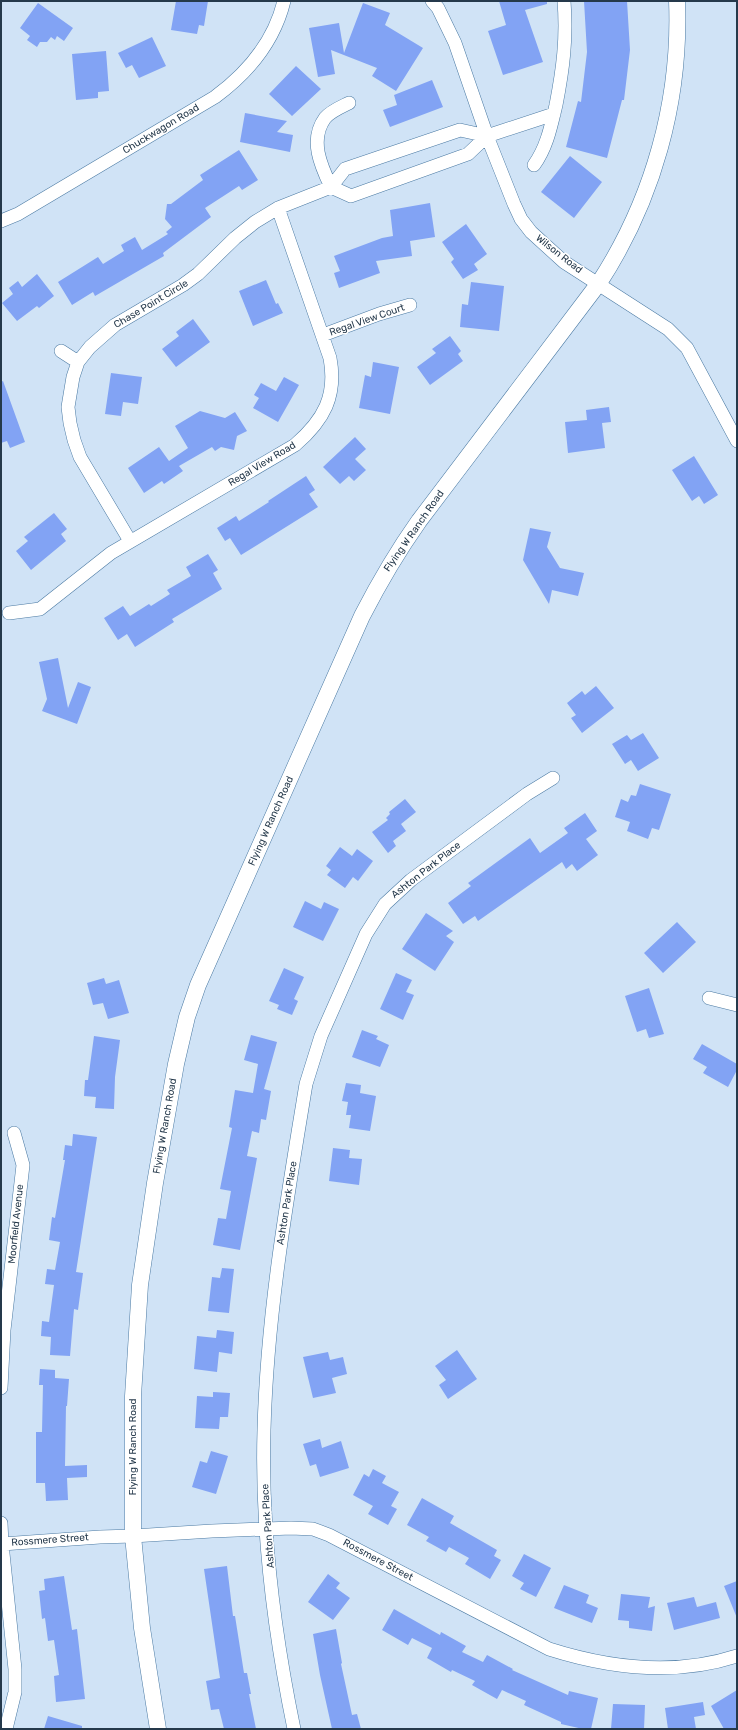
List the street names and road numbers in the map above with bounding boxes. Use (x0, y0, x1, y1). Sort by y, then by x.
street label: Chuckwagon Road (121, 101, 201, 156)
street label: Wilson Road (533, 232, 585, 276)
street label: Chase Point Circle (112, 277, 191, 331)
street label: Regal View Court (328, 301, 406, 339)
street label: Regal View Road (226, 439, 298, 489)
street label: Flying W Ranch Road (381, 488, 447, 574)
street label: Flying W Ranch Road (246, 774, 296, 868)
street label: Ashton Park Place (389, 839, 463, 901)
street label: Flying W Ranch Road (151, 1077, 179, 1175)
street label: Ashton Park Place (274, 1160, 300, 1246)
street label: Moorfield Avenue (6, 1183, 26, 1264)
street label: Flying W Ranch Road (127, 1399, 139, 1495)
street label: Ashton Park Place (259, 1483, 277, 1569)
street label: Rossmere Street (11, 1531, 89, 1549)
street label: Rossmere Street (341, 1536, 415, 1584)

